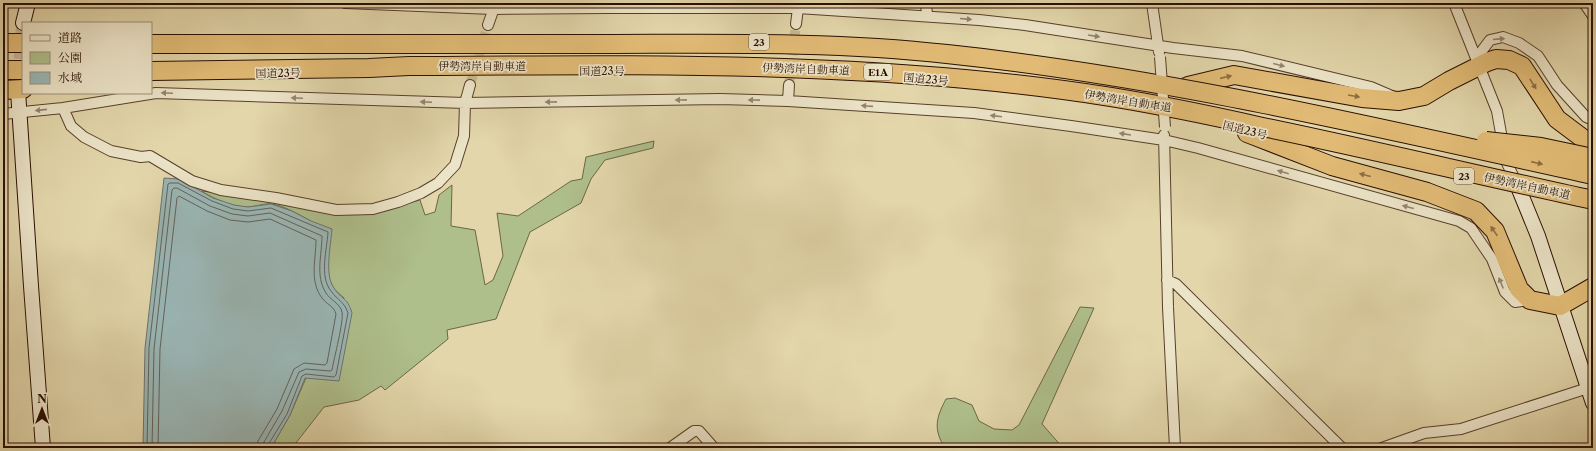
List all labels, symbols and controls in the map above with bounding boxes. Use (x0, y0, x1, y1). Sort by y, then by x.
one-way arrow (960, 15, 972, 22)
legend (22, 22, 152, 94)
text: 道路 (58, 30, 82, 45)
one-way arrow (1088, 33, 1100, 39)
road number: 23 (749, 34, 769, 50)
one-way arrow (1493, 36, 1505, 42)
text: 公園 (58, 50, 82, 65)
street label: 伊勢湾岸自動車道 (438, 59, 526, 73)
street label: 伊勢湾岸自動車道 (762, 60, 850, 78)
one-way arrow (1273, 62, 1285, 68)
street label: 国道23号 (579, 64, 625, 78)
road number: E1A (864, 64, 892, 80)
street label: 国道23号 (255, 66, 301, 80)
text: 水域 (58, 70, 82, 85)
street label: 国道23号 (903, 70, 949, 88)
one-way arrow (1219, 73, 1232, 79)
one-way arrow (1530, 78, 1537, 89)
street label: 伊勢湾岸自動車道 (1083, 87, 1173, 115)
one-way arrow (161, 90, 173, 97)
one-way arrow (1347, 93, 1360, 99)
one-way arrow (290, 95, 303, 101)
one-way arrow (674, 97, 687, 103)
one-way arrow (747, 97, 760, 103)
one-way arrow (420, 99, 433, 105)
one-way arrow (544, 99, 557, 105)
one-way arrow (861, 102, 873, 109)
one-way arrow (35, 107, 47, 114)
one-way arrow (990, 113, 1002, 119)
street label: 国道23号 (1221, 118, 1269, 142)
one-way arrow (1119, 131, 1131, 137)
one-way arrow (1531, 160, 1543, 166)
road number: 23 (1454, 168, 1474, 184)
one-way arrow (1277, 169, 1289, 175)
street label: 伊勢湾岸自動車道 (1483, 170, 1571, 202)
one-way arrow (1359, 172, 1371, 178)
one-way arrow (1402, 204, 1414, 210)
one-way arrow (1490, 226, 1498, 236)
one-way arrow (1498, 277, 1504, 289)
north arrow (22, 389, 62, 429)
text: N (37, 392, 47, 406)

